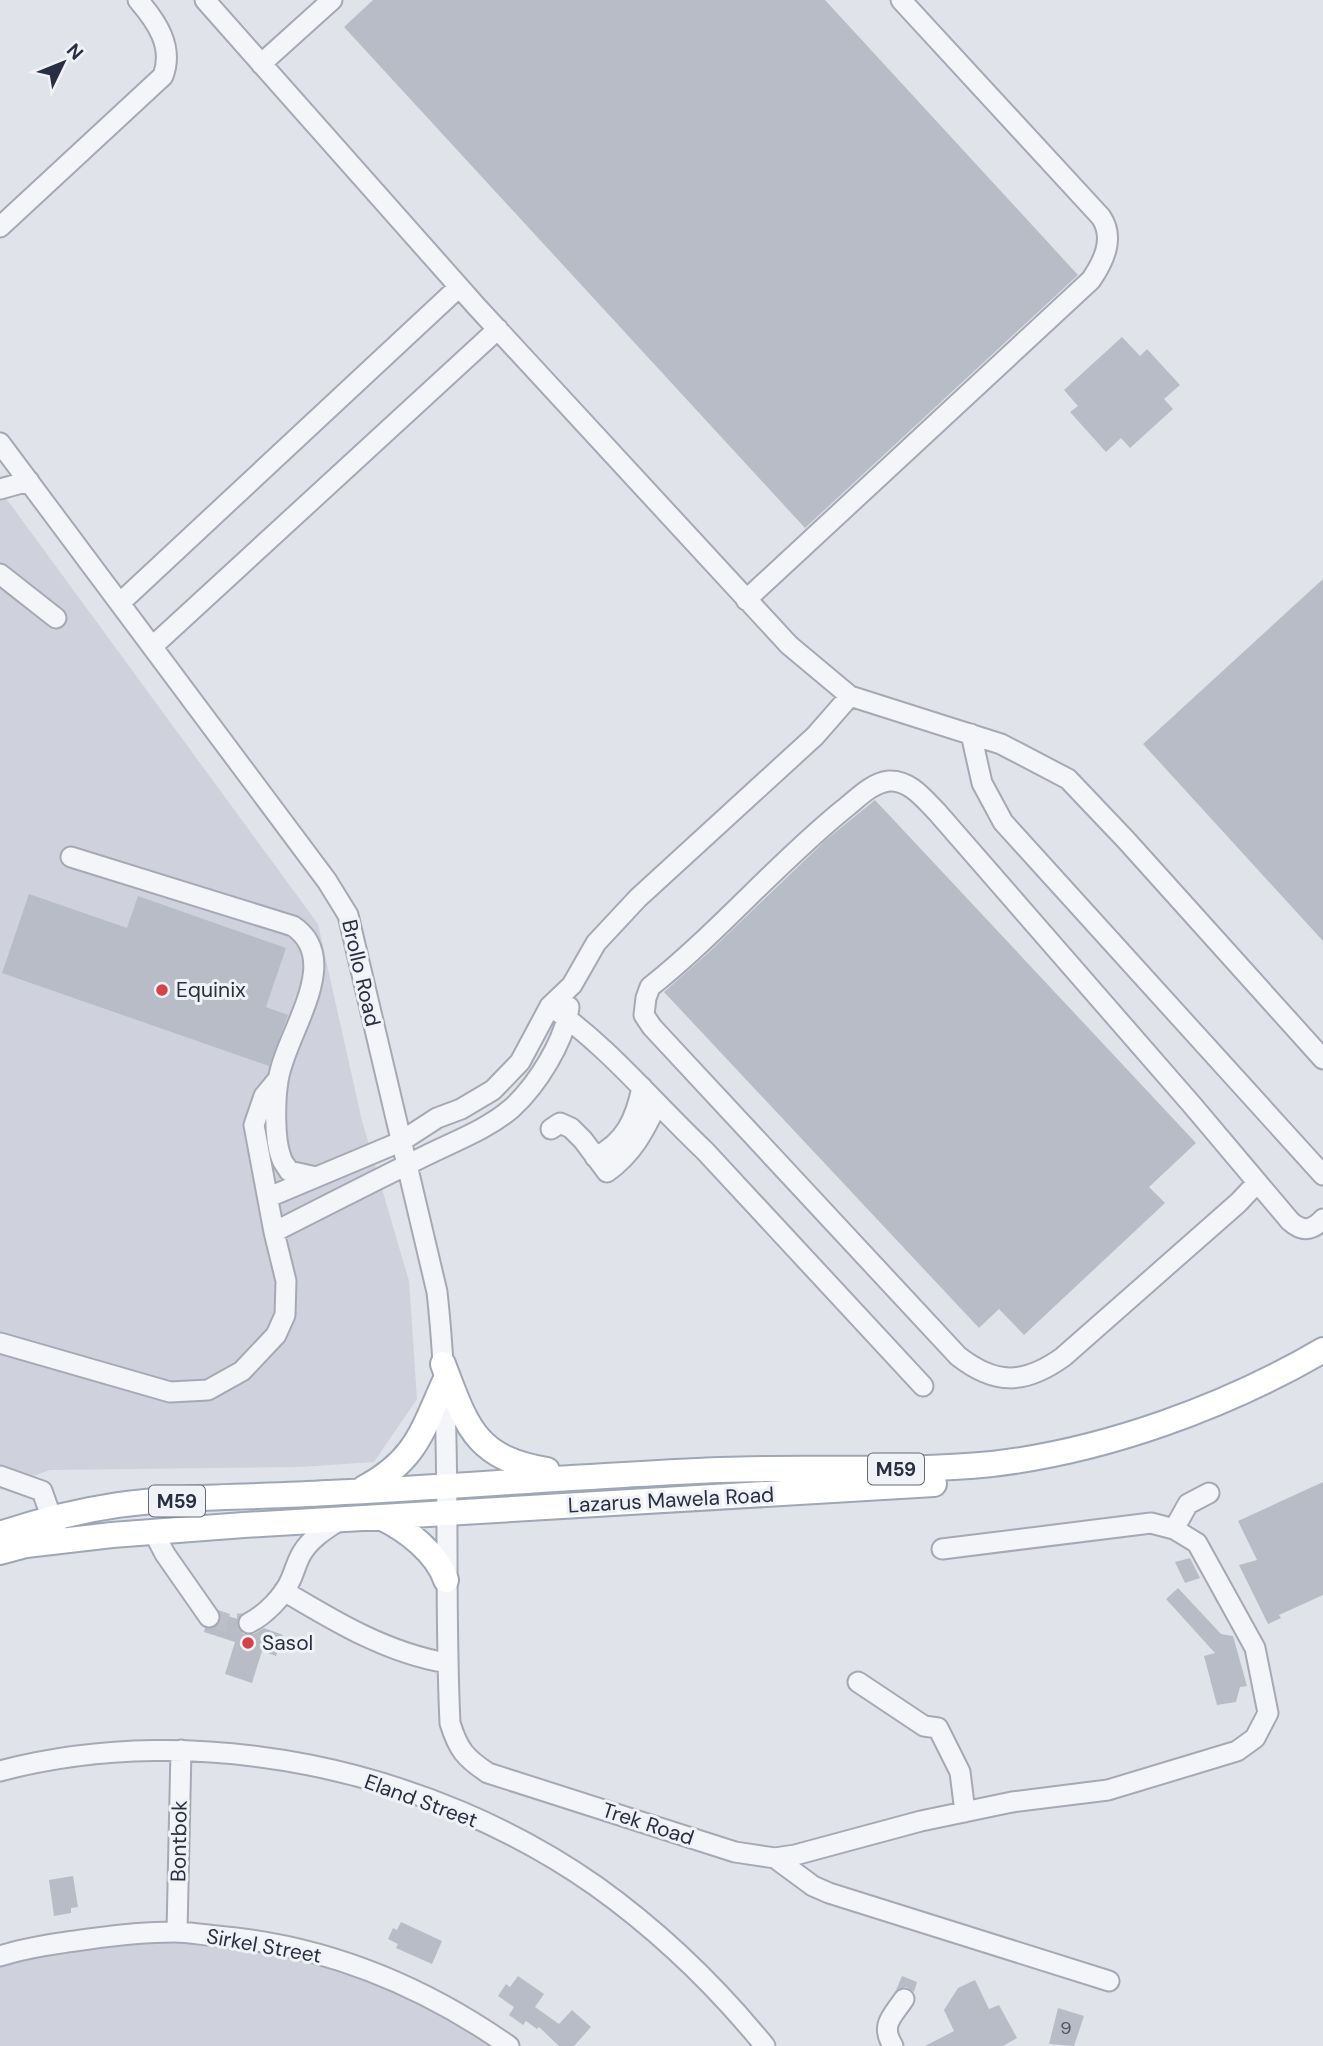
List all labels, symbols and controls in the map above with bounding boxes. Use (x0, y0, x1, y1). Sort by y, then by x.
north arrow (28, 28, 98, 98)
text: N (61, 38, 89, 65)
street label: Brollo Road (335, 917, 387, 1029)
place label: Equinix (176, 976, 246, 1004)
marker: Equinix (154, 982, 170, 998)
road number: M59 (868, 1454, 924, 1484)
street label: Lazarus Mawela Road (567, 1481, 775, 1519)
road number: M59 (149, 1485, 205, 1516)
place label: Sasol (262, 1629, 313, 1657)
marker: Sasol (240, 1635, 256, 1651)
street label: Eland Street (361, 1768, 481, 1834)
street label: Trek Road (599, 1796, 697, 1852)
street label: Bontbok (164, 1800, 194, 1882)
street label: Sirkel Street (204, 1922, 324, 1970)
house number: 9 (1060, 2016, 1072, 2040)

